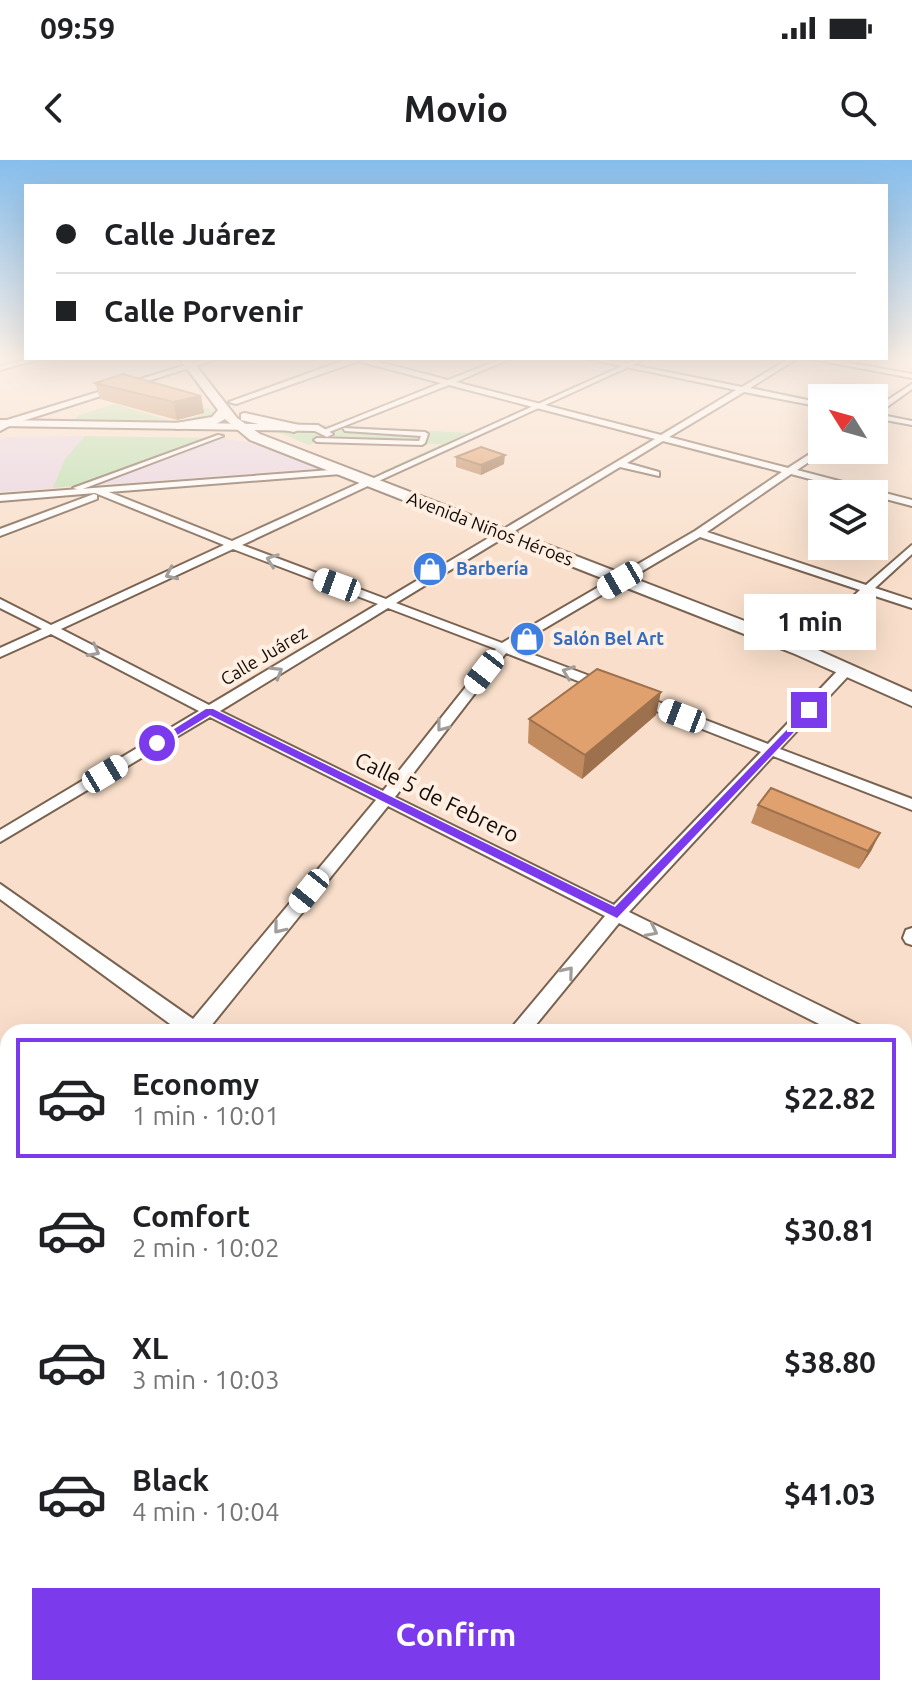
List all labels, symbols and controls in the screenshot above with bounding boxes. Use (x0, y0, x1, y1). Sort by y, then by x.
text: 09:59 (40, 11, 115, 45)
icon: back (32, 86, 76, 130)
icon: search (836, 86, 880, 130)
text: Movio (404, 88, 508, 129)
text: Calle Juárez (104, 217, 276, 251)
text: Calle Porvenir (104, 294, 303, 328)
north arrow (808, 384, 888, 464)
map controls (808, 384, 888, 560)
button: layers (808, 480, 888, 560)
street label: Avenida Niños Héroes (405, 487, 576, 569)
shop icon: Barbería (411, 550, 449, 588)
one-way arrow (266, 553, 280, 570)
place label: Barbería (456, 558, 528, 578)
car (593, 558, 647, 602)
one-way arrow (165, 564, 179, 580)
car (310, 566, 364, 604)
callout: 1 min (743, 594, 875, 650)
text: 1 min (777, 607, 843, 636)
shop icon: Salón Bel Art (508, 620, 546, 658)
street label: Calle Juárez (217, 622, 310, 689)
place label: Salón Bel Art (553, 628, 664, 648)
one-way arrow (86, 642, 101, 657)
car (460, 646, 508, 698)
one-way arrow (561, 665, 575, 682)
one-way arrow (268, 666, 283, 681)
route end (791, 692, 827, 728)
car (655, 696, 709, 736)
one-way arrow (438, 717, 452, 732)
route start (139, 725, 175, 761)
street label: Calle 5 de Febrero (351, 746, 523, 847)
car (78, 751, 132, 797)
car (285, 865, 333, 917)
one-way arrow (274, 919, 289, 933)
one-way arrow (644, 921, 659, 937)
one-way arrow (558, 967, 573, 981)
icon: car (36, 1062, 108, 1134)
text: Economy (132, 1067, 259, 1101)
text: $22.82 (784, 1081, 876, 1115)
text: 1 min · 10:01 (132, 1101, 280, 1130)
icon: car (36, 1194, 108, 1266)
text: Comfort (132, 1199, 250, 1233)
text: $30.81 (784, 1213, 876, 1247)
text: 2 min · 10:02 (132, 1233, 280, 1262)
icon: car (36, 1326, 108, 1398)
text: XL (132, 1331, 168, 1365)
text: $38.80 (784, 1345, 876, 1379)
text: 3 min · 10:03 (132, 1365, 280, 1394)
icon: car (36, 1458, 108, 1530)
text: Black (132, 1463, 209, 1497)
text: $41.03 (784, 1477, 876, 1511)
text: 4 min · 10:04 (132, 1497, 280, 1526)
button: Confirm (32, 1588, 880, 1680)

